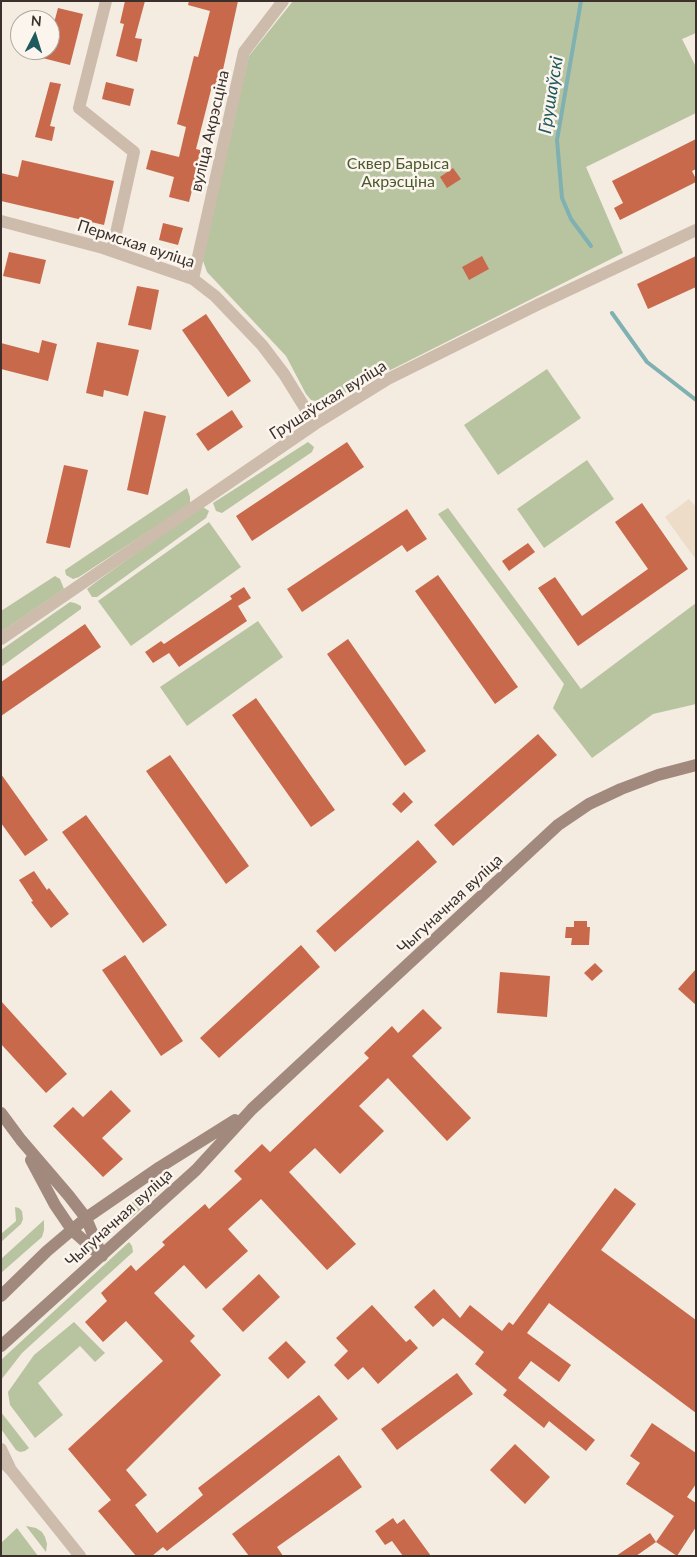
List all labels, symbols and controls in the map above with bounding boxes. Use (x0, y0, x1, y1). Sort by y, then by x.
north arrow (10, 10, 60, 60)
text: N (30, 12, 42, 29)
water label: Грушаўскі (534, 55, 568, 135)
street label: вуліца Акрэсціна (187, 68, 233, 194)
park label: Сквер Барыса Акрэсціна (347, 154, 449, 192)
street label: Пермская вуліца (75, 216, 197, 272)
street label: Грушаўская вуліца (266, 356, 390, 444)
street label: Чыгуначная вуліца (393, 850, 507, 958)
street label: Чыгуначная вуліца (62, 1165, 176, 1271)

